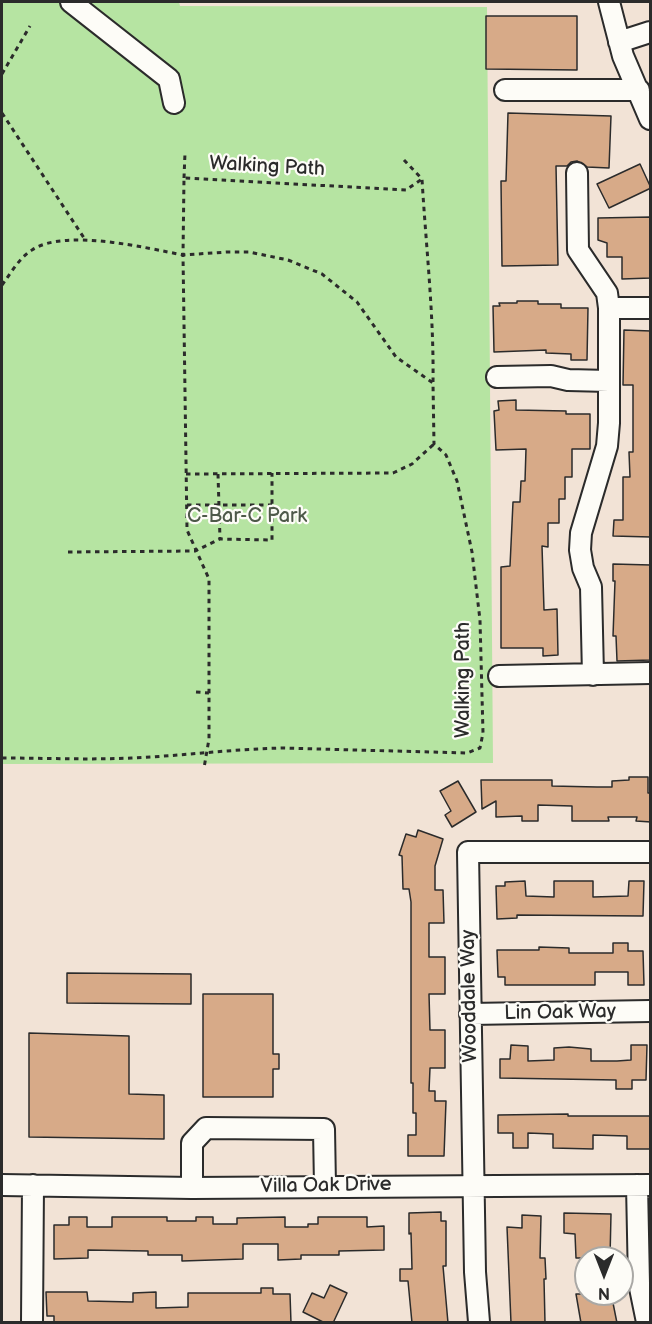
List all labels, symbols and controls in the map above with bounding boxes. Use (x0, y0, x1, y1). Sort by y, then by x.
street label: Walking Path (209, 152, 325, 182)
park label: C-Bar-C Park (187, 505, 307, 529)
street label: Walking Path (452, 622, 476, 738)
street label: Wooddale Way (457, 929, 483, 1063)
street label: Lin Oak Way (504, 1000, 616, 1026)
street label: Villa Oak Drive (260, 1173, 392, 1199)
north arrow (574, 1246, 634, 1306)
text: N (598, 1283, 610, 1302)

